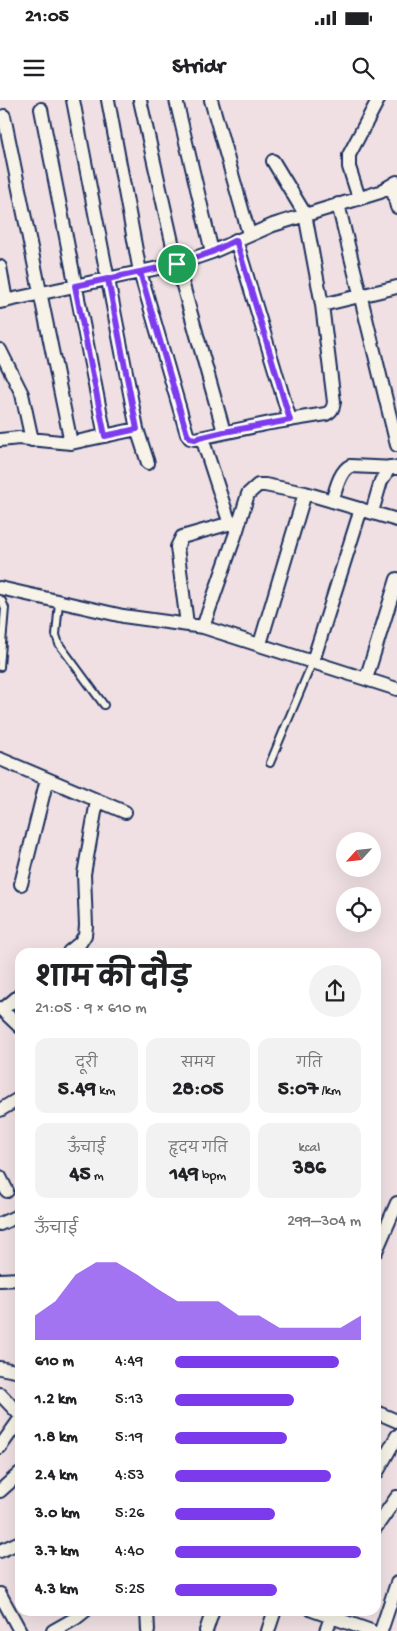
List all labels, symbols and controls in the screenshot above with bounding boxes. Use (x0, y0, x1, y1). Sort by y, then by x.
text: 21:05 (25, 6, 69, 29)
icon: menu (20, 54, 48, 82)
icon: search (349, 54, 377, 82)
text: Stridr (172, 55, 225, 81)
pin (156, 243, 198, 285)
icon: arrive (163, 250, 191, 278)
north arrow (336, 832, 381, 878)
map controls (336, 832, 381, 932)
button: locate (336, 887, 381, 932)
text: शाम की दौड़ (35, 964, 190, 997)
button: share (309, 965, 361, 1017)
text: 21:05 · 9 × 610 m (35, 1000, 147, 1019)
text: दूरी (76, 1056, 98, 1073)
text: समय (181, 1056, 215, 1073)
text: गति (297, 1056, 322, 1073)
text: 5.49 (58, 1078, 96, 1103)
text: 28:05 (172, 1078, 224, 1103)
text: 5:07 (278, 1078, 318, 1103)
text: km (96, 1083, 115, 1100)
text: /km (318, 1083, 341, 1100)
text: kcal (298, 1140, 320, 1157)
text: ऊँचाई (68, 1141, 105, 1158)
text: हृदय गति (168, 1141, 228, 1158)
text: 386 (293, 1157, 326, 1182)
text: 45 (70, 1163, 91, 1188)
text: 149 (170, 1163, 199, 1188)
text: m (91, 1168, 104, 1185)
text: bpm (199, 1168, 226, 1185)
text: 299–304 m (287, 1213, 361, 1232)
text: ऊँचाई (35, 1221, 78, 1240)
text: 610 m (35, 1353, 74, 1372)
text: 4:49 (115, 1353, 143, 1372)
text: 1.2 km (35, 1391, 77, 1410)
text: 5:13 (115, 1391, 143, 1410)
text: 1.8 km (35, 1429, 78, 1448)
text: 5:19 (115, 1429, 143, 1448)
text: 2.4 km (35, 1467, 78, 1486)
text: 4:53 (115, 1467, 144, 1486)
text: 3.0 km (35, 1505, 80, 1524)
text: 5:26 (115, 1505, 144, 1524)
text: 3.7 km (35, 1543, 79, 1562)
text: 4:40 (115, 1543, 144, 1562)
text: 4.3 km (35, 1581, 78, 1600)
text: 5:25 (115, 1581, 145, 1600)

